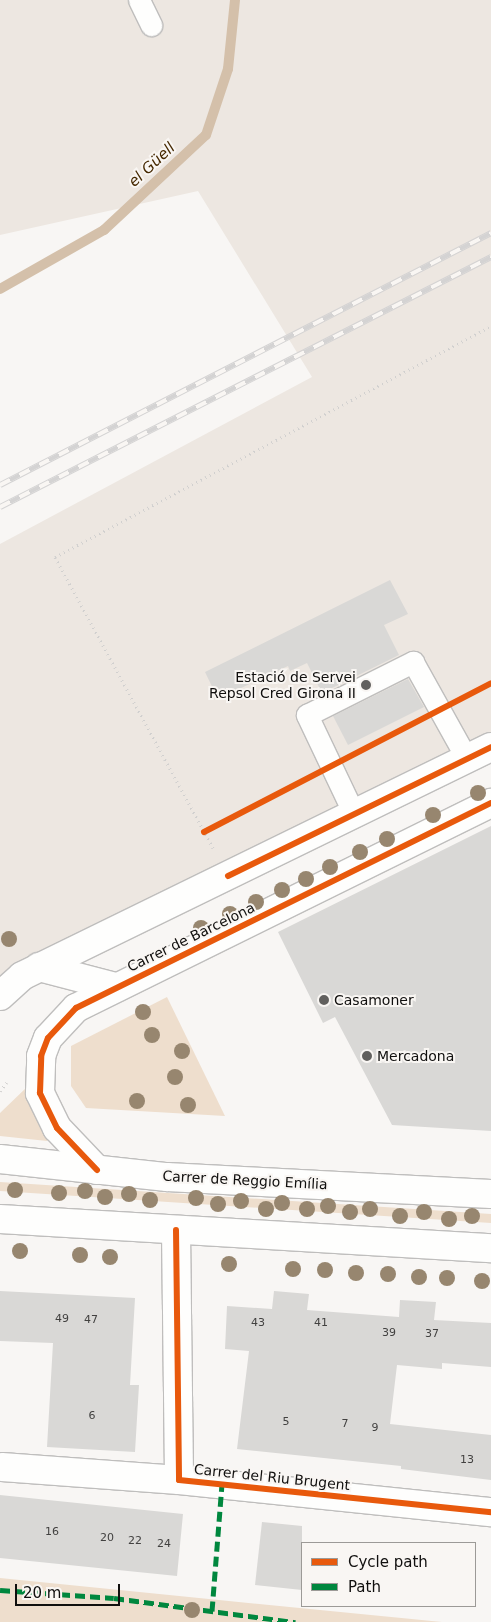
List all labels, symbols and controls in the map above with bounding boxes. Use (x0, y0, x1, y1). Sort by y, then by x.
water label: el Güell (125, 139, 179, 191)
place label: Estació de Servei Repsol Cred Girona II (209, 669, 356, 702)
marker: Estació de Servei Repsol Cred Girona II (360, 679, 372, 691)
street label: Carrer de Barcelona (124, 899, 258, 975)
place label: Casamoner (334, 992, 414, 1008)
marker: Casamoner (318, 994, 330, 1006)
place label: Mercadona (377, 1048, 454, 1064)
marker: Mercadona (361, 1050, 373, 1062)
street label: Carrer de Reggio Emília (162, 1167, 328, 1193)
house number: 49 (55, 1312, 69, 1326)
house number: 47 (84, 1313, 98, 1327)
house number: 43 (251, 1316, 265, 1330)
house number: 41 (314, 1316, 328, 1330)
house number: 39 (382, 1326, 396, 1340)
house number: 37 (425, 1327, 439, 1341)
house number: 6 (89, 1409, 95, 1423)
house number: 5 (283, 1415, 289, 1429)
house number: 7 (342, 1417, 348, 1431)
house number: 9 (372, 1421, 378, 1435)
house number: 13 (460, 1453, 474, 1467)
street label: Carrer del Riu Brugent (193, 1460, 351, 1494)
house number: 16 (45, 1525, 59, 1539)
house number: 20 (100, 1531, 114, 1545)
house number: 22 (128, 1534, 142, 1548)
house number: 24 (157, 1537, 171, 1551)
legend (301, 1542, 476, 1607)
text: Cycle path (348, 1553, 428, 1571)
scale bar (18, 1574, 122, 1606)
text: Path (348, 1578, 381, 1596)
text: 20 m (23, 1584, 61, 1602)

